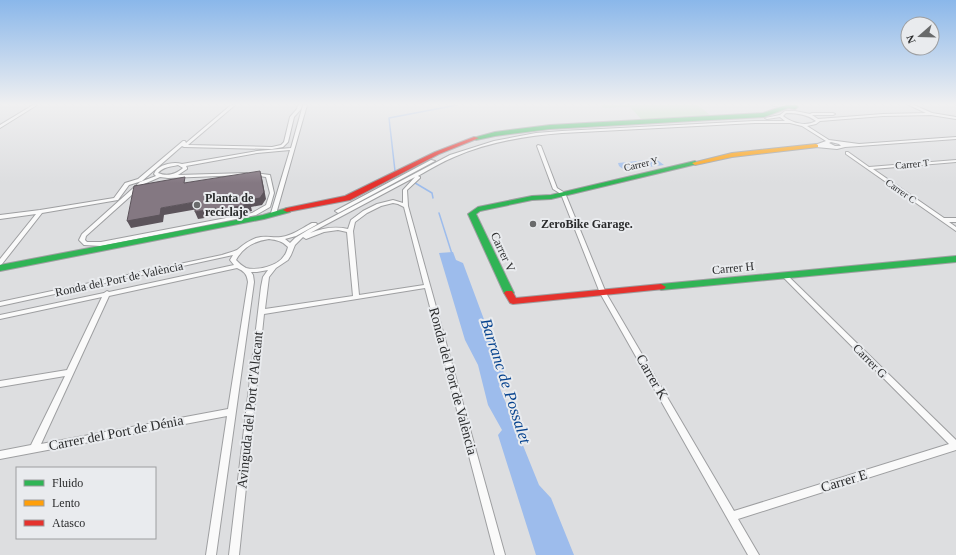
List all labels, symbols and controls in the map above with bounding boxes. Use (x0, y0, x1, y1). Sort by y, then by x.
north arrow (900, 16, 940, 56)
text: N (904, 34, 918, 45)
street label: Carrer Y (623, 155, 659, 173)
street label: Carrer T (895, 157, 929, 171)
street label: Carrer C (884, 177, 919, 206)
place label: Planta de reciclaje (205, 191, 254, 219)
marker: Planta de reciclaje (192, 200, 202, 210)
place label: ZeroBike Garage. (541, 217, 633, 231)
marker: ZeroBike Garage. (528, 219, 538, 229)
street label: Carrer V (488, 230, 518, 274)
street label: Ronda del Port de València (54, 258, 185, 299)
street label: Carrer H (711, 259, 755, 277)
street label: Ronda del Port de València (426, 306, 480, 457)
water label: Barranc de Possalet (478, 316, 534, 446)
street label: Avinguda del Port d'Alacant (234, 330, 266, 489)
street label: Carrer G (850, 341, 890, 381)
street label: Carrer K (633, 352, 671, 402)
street label: Carrer del Port de Dénia (47, 412, 185, 453)
legend (16, 467, 156, 539)
street label: Carrer E (819, 467, 869, 495)
text: Fluido (52, 476, 83, 490)
text: Lento (52, 496, 80, 510)
text: Atasco (52, 516, 85, 530)

